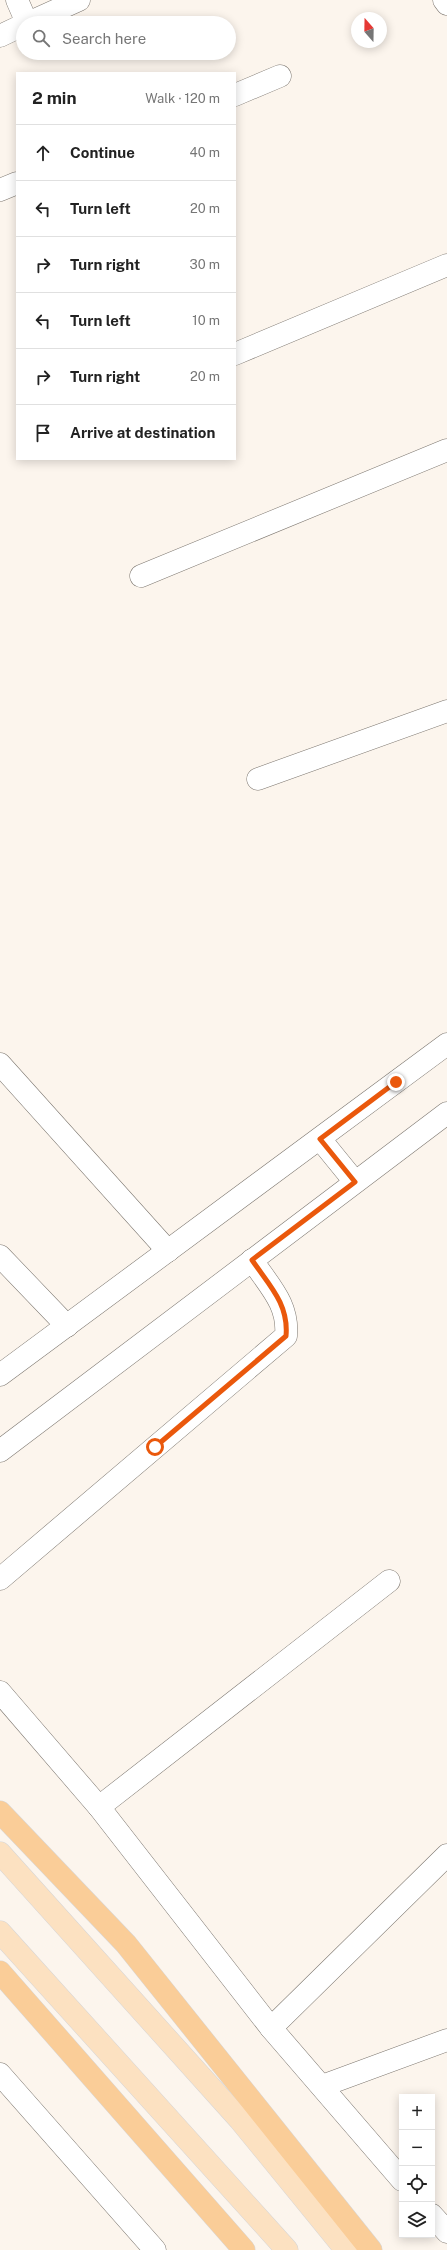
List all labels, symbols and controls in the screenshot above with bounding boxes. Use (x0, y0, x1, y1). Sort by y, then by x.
north arrow (351, 12, 387, 48)
search box (16, 16, 236, 60)
icon: search (30, 27, 52, 49)
text: Search here (62, 30, 146, 47)
text: 2 min (32, 88, 77, 108)
text: Walk · 120 m (145, 91, 220, 106)
icon: ahead (32, 142, 54, 164)
text: Continue (70, 144, 135, 161)
text: 40 m (189, 145, 220, 160)
icon: left (32, 198, 54, 220)
text: Turn left (70, 200, 131, 217)
text: 20 m (190, 201, 220, 216)
icon: right (32, 254, 54, 276)
text: Turn right (70, 256, 140, 273)
text: 30 m (190, 257, 220, 272)
icon: left (32, 310, 54, 332)
text: Turn left (70, 312, 131, 329)
text: 10 m (192, 313, 220, 328)
icon: right (32, 366, 54, 388)
text: Turn right (70, 368, 140, 385)
text: 20 m (190, 369, 220, 384)
icon: arrive (32, 422, 54, 444)
text: Arrive at destination (70, 424, 215, 441)
route end (387, 1073, 405, 1091)
route start (146, 1438, 164, 1456)
map controls (399, 2094, 435, 2238)
button: + (399, 2094, 435, 2130)
button: − (399, 2130, 435, 2166)
button: locate (399, 2166, 435, 2202)
button: layers (399, 2202, 435, 2238)

